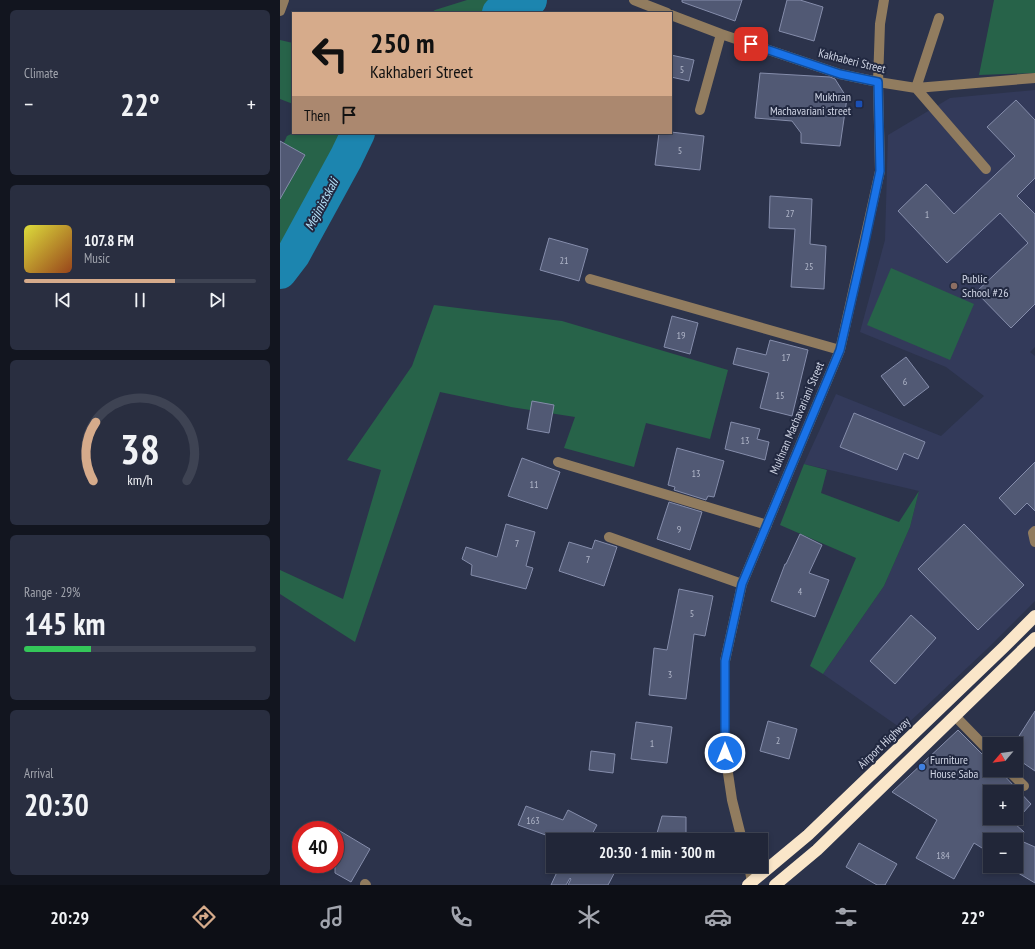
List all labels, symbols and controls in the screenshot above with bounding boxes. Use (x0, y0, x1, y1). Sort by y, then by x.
text: 250 m (370, 24, 434, 61)
pin (734, 27, 768, 61)
icon: left (304, 28, 356, 80)
icon: arrive (740, 33, 762, 55)
street label: Kakhaberi Street (817, 45, 888, 76)
text: Kakhaberi Street (370, 60, 473, 83)
house number: 5 (680, 63, 684, 76)
text: Climate (24, 65, 58, 82)
text: 22° (120, 85, 160, 124)
place label: Mukhran Machavariani street (770, 89, 852, 118)
text: − (24, 90, 33, 118)
text: + (247, 90, 256, 118)
marker: Mukhran Machavariani street (854, 99, 864, 109)
icon: arrive (338, 104, 360, 126)
text: Then (304, 106, 330, 125)
house number: 5 (678, 144, 682, 157)
water label: Mejinistskali (301, 173, 343, 233)
house number: 27 (786, 207, 795, 220)
house number: 1 (925, 208, 929, 221)
text: 107.8 FM (84, 231, 134, 250)
text: Music (84, 250, 110, 267)
house number: 21 (560, 254, 569, 267)
house number: 25 (805, 260, 814, 273)
place label: Public School #26 (962, 271, 1009, 300)
marker: Public School #26 (949, 281, 959, 291)
icon: previous (52, 289, 74, 311)
icon: pause (129, 289, 151, 311)
icon: next (206, 289, 228, 311)
house number: 19 (677, 329, 686, 342)
house number: 17 (782, 351, 791, 364)
street label: Mukhran Machavariani Street (766, 359, 827, 476)
house number: 6 (903, 375, 908, 388)
house number: 15 (776, 389, 785, 402)
text: 38 (120, 421, 160, 474)
house number: 13 (741, 434, 750, 447)
house number: 13 (692, 467, 701, 480)
text: km/h (127, 469, 153, 488)
house number: 11 (530, 478, 539, 491)
house number: 9 (677, 523, 681, 536)
house number: 7 (515, 537, 519, 550)
house number: 7 (586, 553, 590, 566)
text: Range · 29% (24, 584, 80, 601)
house number: 4 (798, 585, 803, 598)
text: 145 km (24, 604, 105, 643)
house number: 5 (690, 607, 694, 620)
house number: 3 (668, 668, 672, 681)
street label: Airport Highway (854, 714, 913, 771)
position arrow (704, 732, 746, 774)
house number: 2 (776, 734, 780, 747)
house number: 1 (650, 737, 654, 750)
north arrow (983, 737, 1023, 777)
map controls (983, 737, 1023, 873)
place label: Furniture House Saba (930, 752, 979, 781)
marker: Furniture House Saba (917, 762, 927, 772)
text: Arrival (24, 765, 53, 782)
text: 20:30 (24, 785, 89, 824)
button: + (983, 785, 1023, 825)
house number: 163 (526, 814, 540, 827)
speed limit sign: 40 (292, 821, 344, 873)
button: − (983, 833, 1023, 873)
text: 20:30 · 1 min · 300 m (599, 843, 715, 862)
house number: 184 (936, 849, 950, 862)
icon: directions (190, 903, 218, 931)
icon: music (318, 903, 346, 931)
icon: phone (447, 903, 475, 931)
icon: climate (575, 903, 603, 931)
icon: car (704, 903, 732, 931)
icon: filters (832, 903, 860, 931)
text: 20:29 (50, 906, 89, 929)
text: 22° (961, 906, 985, 929)

